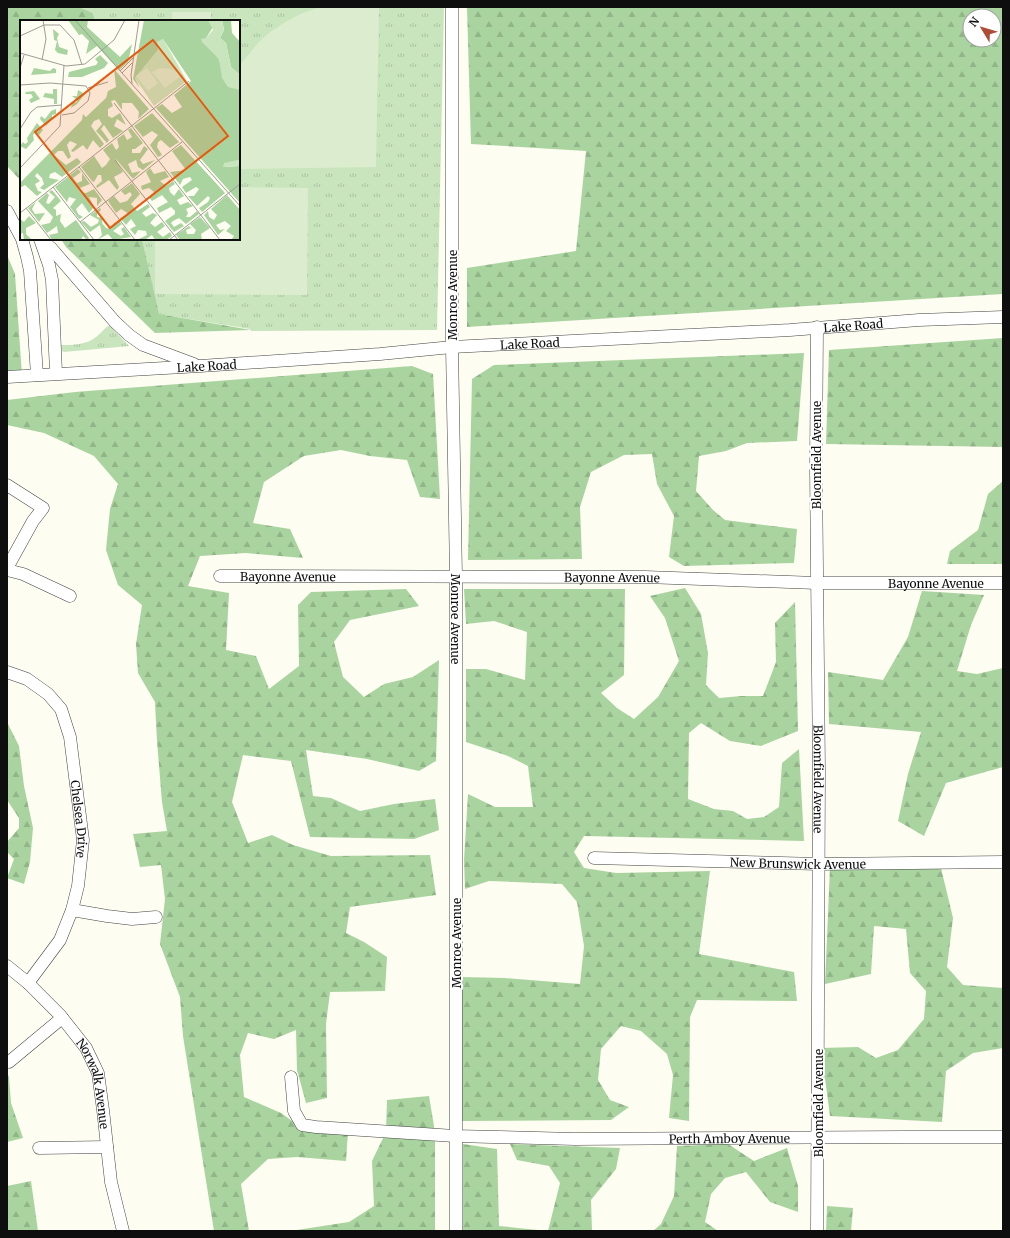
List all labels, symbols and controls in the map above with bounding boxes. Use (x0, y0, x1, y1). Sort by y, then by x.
north arrow (962, 8, 1002, 48)
text: N (966, 14, 982, 30)
inset map (20, 20, 240, 240)
street label: Monroe Avenue (445, 250, 460, 340)
street label: Lake Road (823, 315, 884, 335)
street label: Lake Road (500, 334, 560, 352)
street label: Lake Road (176, 356, 237, 375)
street label: Bloomfield Avenue (809, 401, 824, 509)
street label: Bayonne Avenue (240, 569, 336, 584)
street label: Bayonne Avenue (564, 569, 660, 585)
street label: Monroe Avenue (449, 574, 464, 664)
street label: Bayonne Avenue (888, 576, 984, 591)
street label: Bloomfield Avenue (811, 725, 827, 833)
street label: Chelsea Drive (68, 779, 91, 859)
street label: New Brunswick Avenue (730, 854, 866, 872)
street label: Monroe Avenue (449, 898, 464, 988)
street label: Norwalk Avenue (73, 1035, 113, 1130)
street label: Bloomfield Avenue (811, 1049, 826, 1157)
street label: Perth Amboy Avenue (669, 1130, 790, 1146)

